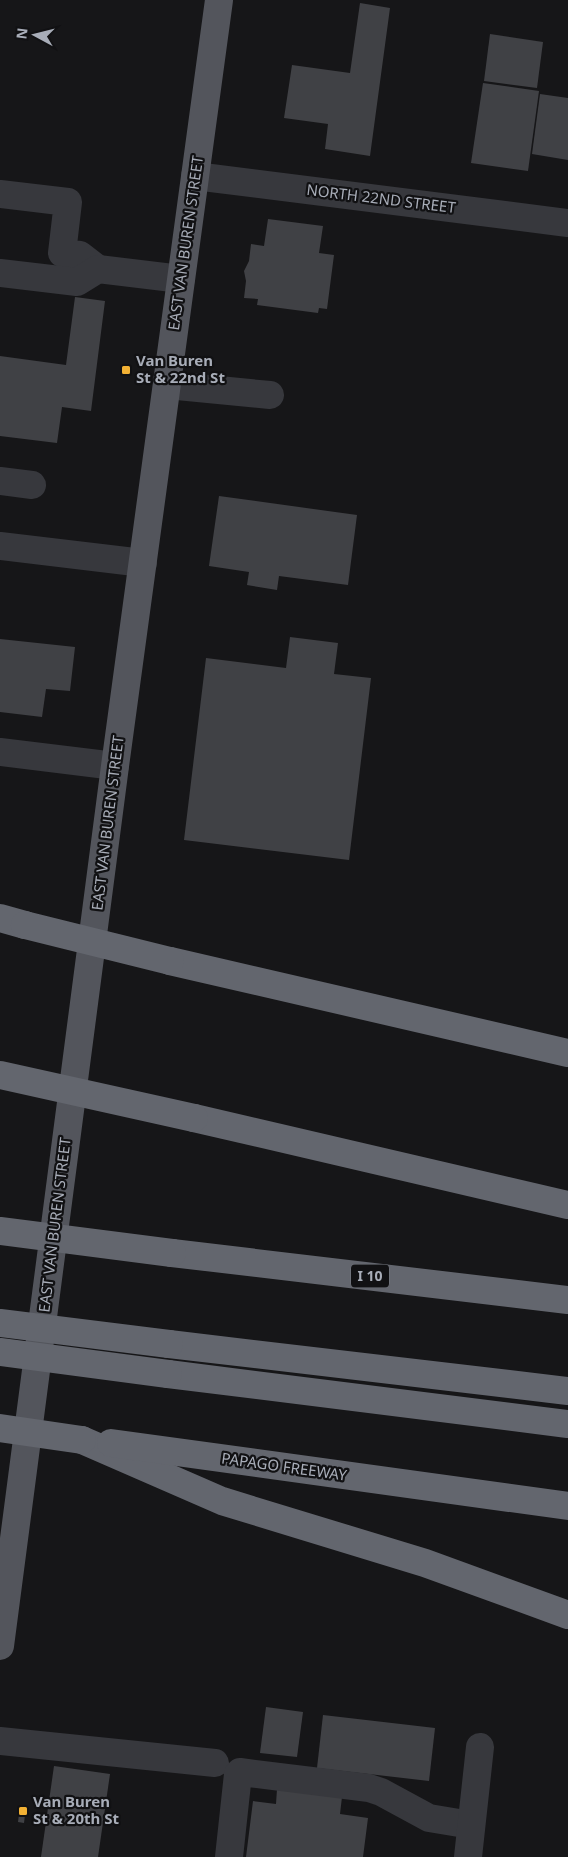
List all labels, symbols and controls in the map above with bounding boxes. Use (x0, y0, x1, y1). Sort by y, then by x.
north arrow (10, 10, 60, 60)
text: N (11, 27, 32, 40)
street label: EAST VAN BUREN STREET (163, 154, 207, 332)
street label: NORTH 22ND STREET (305, 179, 458, 217)
place label: Van Buren St & 22nd St (136, 350, 225, 387)
marker: Van Buren St & 22nd St (120, 364, 132, 376)
street label: EAST VAN BUREN STREET (86, 734, 128, 912)
street label: EAST VAN BUREN STREET (33, 1136, 75, 1314)
road number: I 10 (351, 1264, 389, 1288)
street label: PAPAGO FREEWAY (220, 1447, 349, 1485)
place label: Van Buren St & 20th St (33, 1791, 119, 1828)
marker: Van Buren St & 20th St (17, 1805, 29, 1817)

